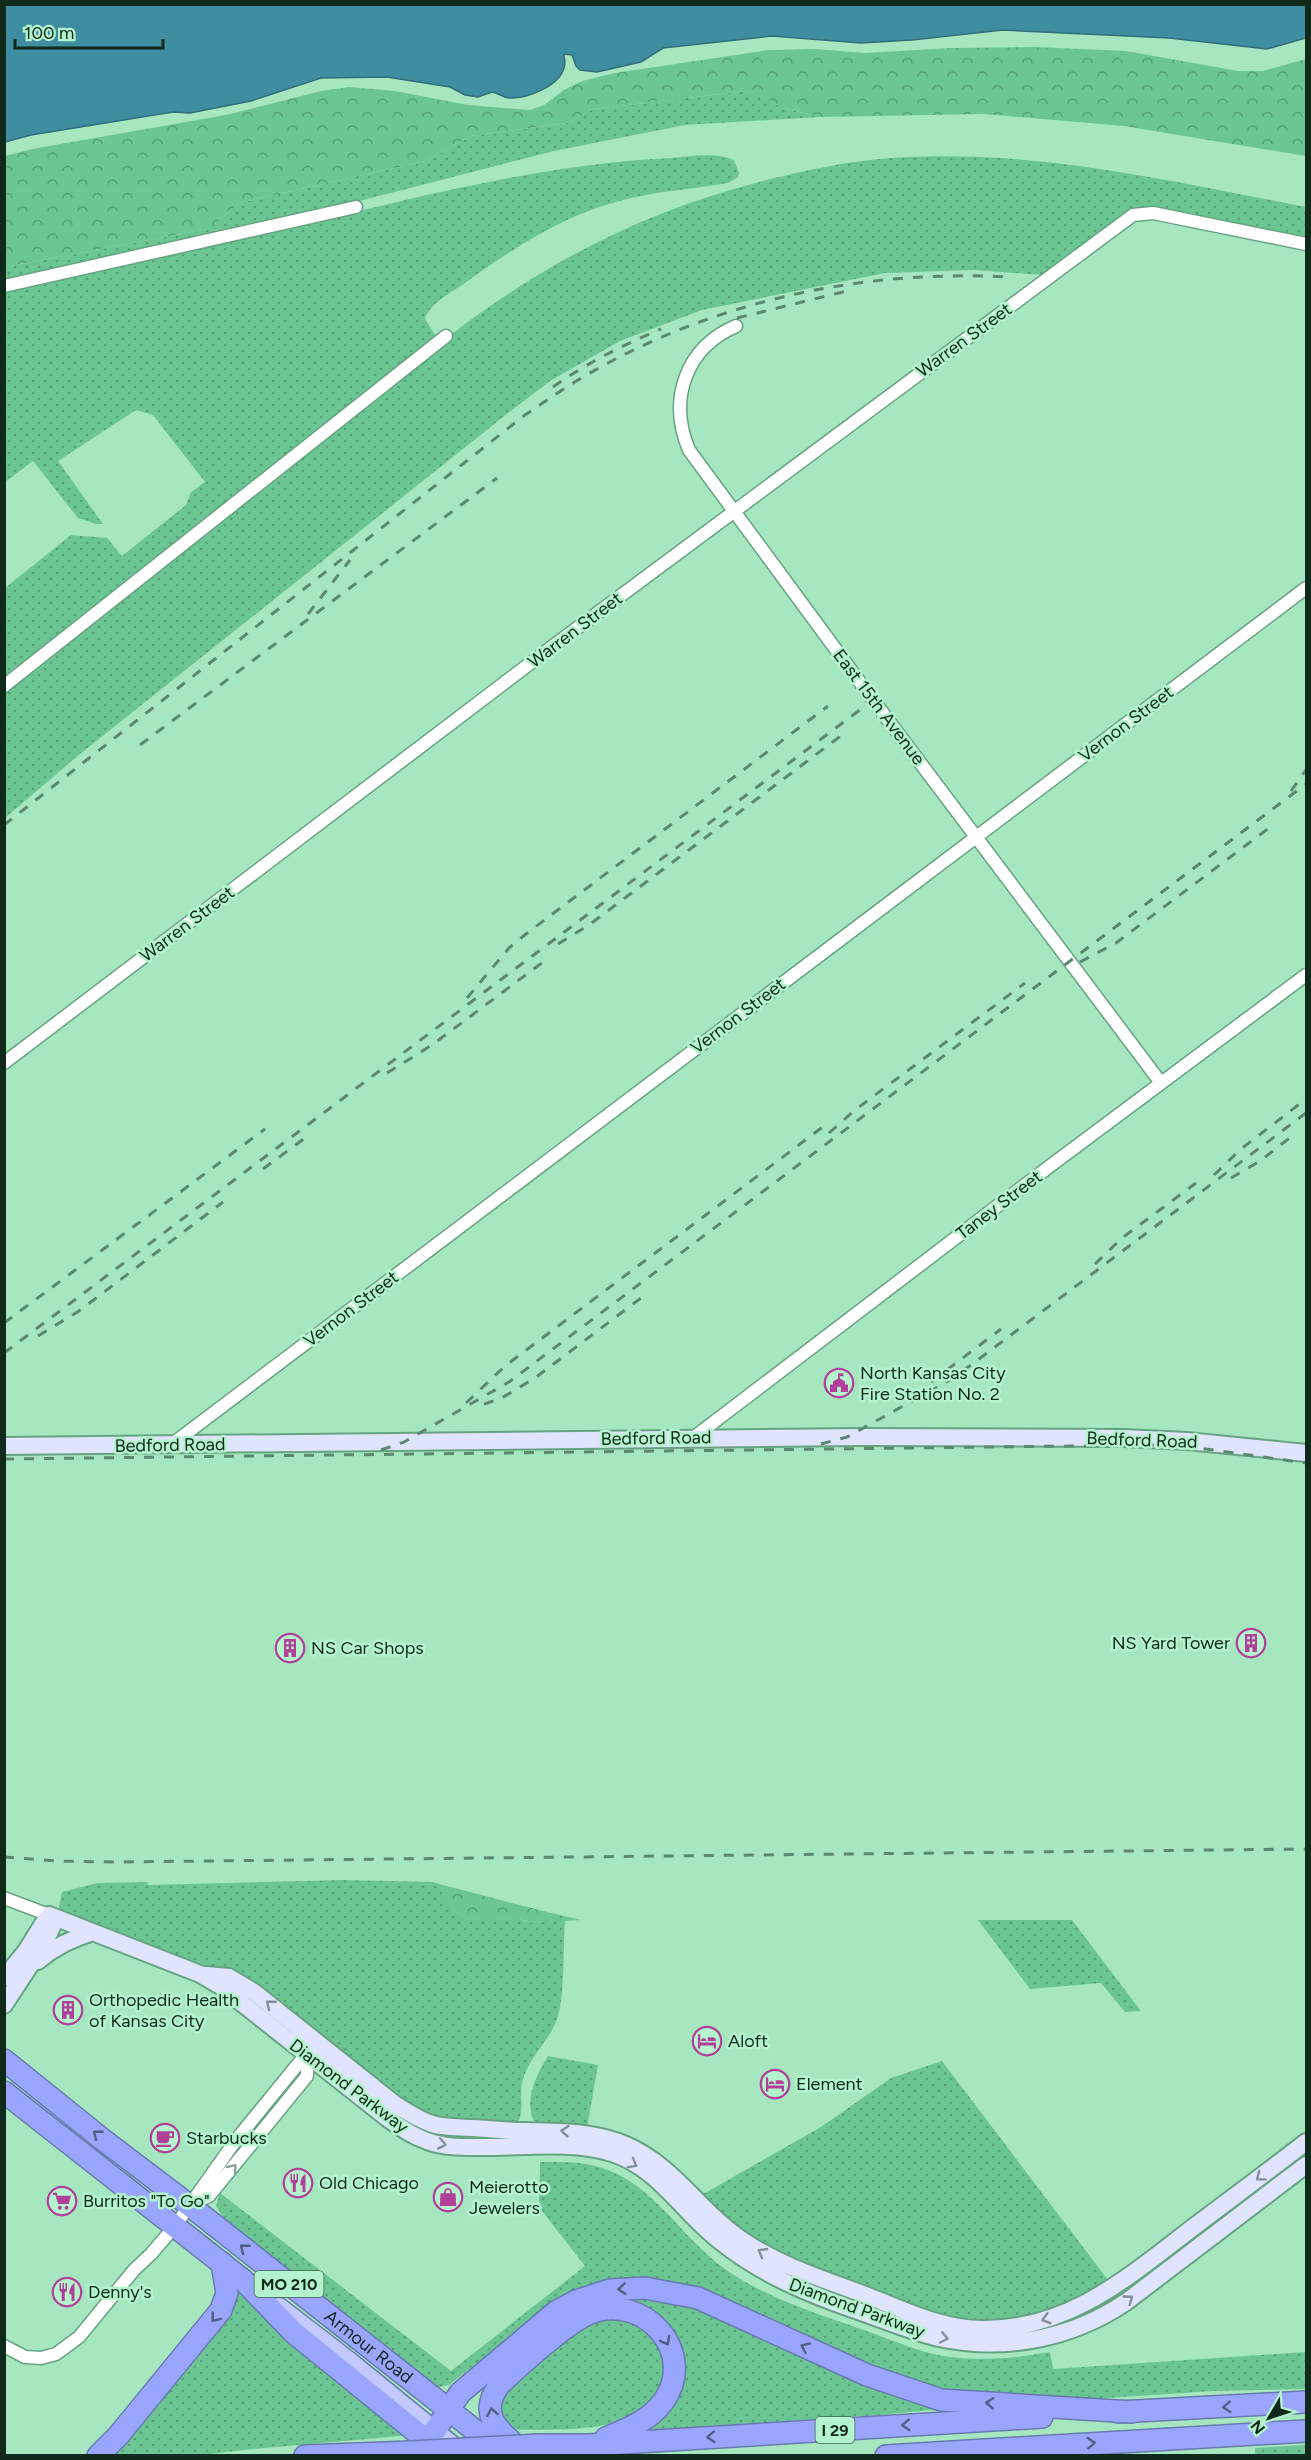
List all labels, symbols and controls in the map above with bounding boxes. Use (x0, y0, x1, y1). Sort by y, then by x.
scale bar (15, 12, 164, 50)
text: 100 m (24, 22, 74, 44)
street label: Warren Street (912, 298, 1016, 382)
street label: Warren Street (523, 587, 627, 673)
street label: East 15th Avenue (828, 645, 930, 769)
street label: Vernon Street (1074, 681, 1178, 767)
street label: Warren Street (135, 881, 239, 967)
street label: Vernon Street (686, 973, 790, 1059)
street label: Taney Street (952, 1165, 1046, 1244)
street label: Vernon Street (299, 1266, 403, 1352)
place label: North Kansas City Fire Station No. 2 (860, 1362, 1006, 1405)
public building icon: North Kansas City Fire Station No. 2 (823, 1367, 855, 1399)
street label: Bedford Road (600, 1426, 712, 1450)
street label: Bedford Road (1086, 1427, 1198, 1453)
street label: Bedford Road (114, 1433, 226, 1457)
building icon: NS Yard Tower (1235, 1627, 1267, 1659)
building icon: NS Car Shops (274, 1632, 306, 1664)
place label: NS Yard Tower (1112, 1632, 1230, 1654)
place label: NS Car Shops (311, 1637, 424, 1659)
place label: Orthopedic Health of Kansas City (89, 1989, 239, 2032)
building icon: Orthopedic Health of Kansas City (52, 1994, 84, 2026)
one-way arrow (266, 2001, 277, 2012)
hotel icon: Aloft (691, 2025, 723, 2057)
place label: Aloft (728, 2030, 768, 2052)
street label: Diamond Parkway (285, 2034, 413, 2138)
hotel icon: Element (759, 2068, 791, 2100)
place label: Element (796, 2073, 863, 2095)
cafe icon: Starbucks (149, 2122, 181, 2154)
one-way arrow (561, 2125, 570, 2138)
place label: Starbucks (186, 2127, 267, 2149)
one-way arrow (92, 2131, 103, 2142)
one-way arrow (436, 2137, 446, 2150)
one-way arrow (627, 2157, 637, 2168)
one-way arrow (225, 2164, 236, 2175)
restaurant icon: Old Chicago (282, 2167, 314, 2199)
one-way arrow (1255, 2170, 1266, 2181)
place label: Old Chicago (319, 2172, 419, 2194)
place label: Meierotto Jewelers (469, 2176, 549, 2219)
shop icon: Meierotto Jewelers (432, 2181, 464, 2213)
supermarket icon: Burritos "To Go" (46, 2185, 78, 2217)
place label: Burritos "To Go" (83, 2190, 210, 2212)
one-way arrow (240, 2245, 251, 2256)
one-way arrow (758, 2248, 768, 2259)
road number: MO 210 (254, 2271, 324, 2297)
street label: Diamond Parkway (786, 2273, 929, 2343)
restaurant icon: Denny's (51, 2276, 83, 2308)
place label: Denny's (88, 2281, 152, 2303)
one-way arrow (617, 2282, 626, 2295)
one-way arrow (1123, 2296, 1134, 2307)
street label: Armour Road (320, 2305, 417, 2388)
one-way arrow (211, 2311, 222, 2322)
one-way arrow (1041, 2312, 1052, 2324)
one-way arrow (939, 2331, 949, 2344)
one-way arrow (659, 2335, 670, 2346)
one-way arrow (801, 2342, 812, 2354)
north arrow (1239, 2388, 1299, 2448)
one-way arrow (985, 2396, 994, 2409)
one-way arrow (1223, 2400, 1232, 2413)
one-way arrow (486, 2408, 499, 2418)
text: N (1246, 2416, 1269, 2438)
road number: I 29 (816, 2417, 854, 2443)
one-way arrow (902, 2419, 911, 2432)
one-way arrow (707, 2431, 716, 2444)
one-way arrow (1086, 2437, 1095, 2450)

